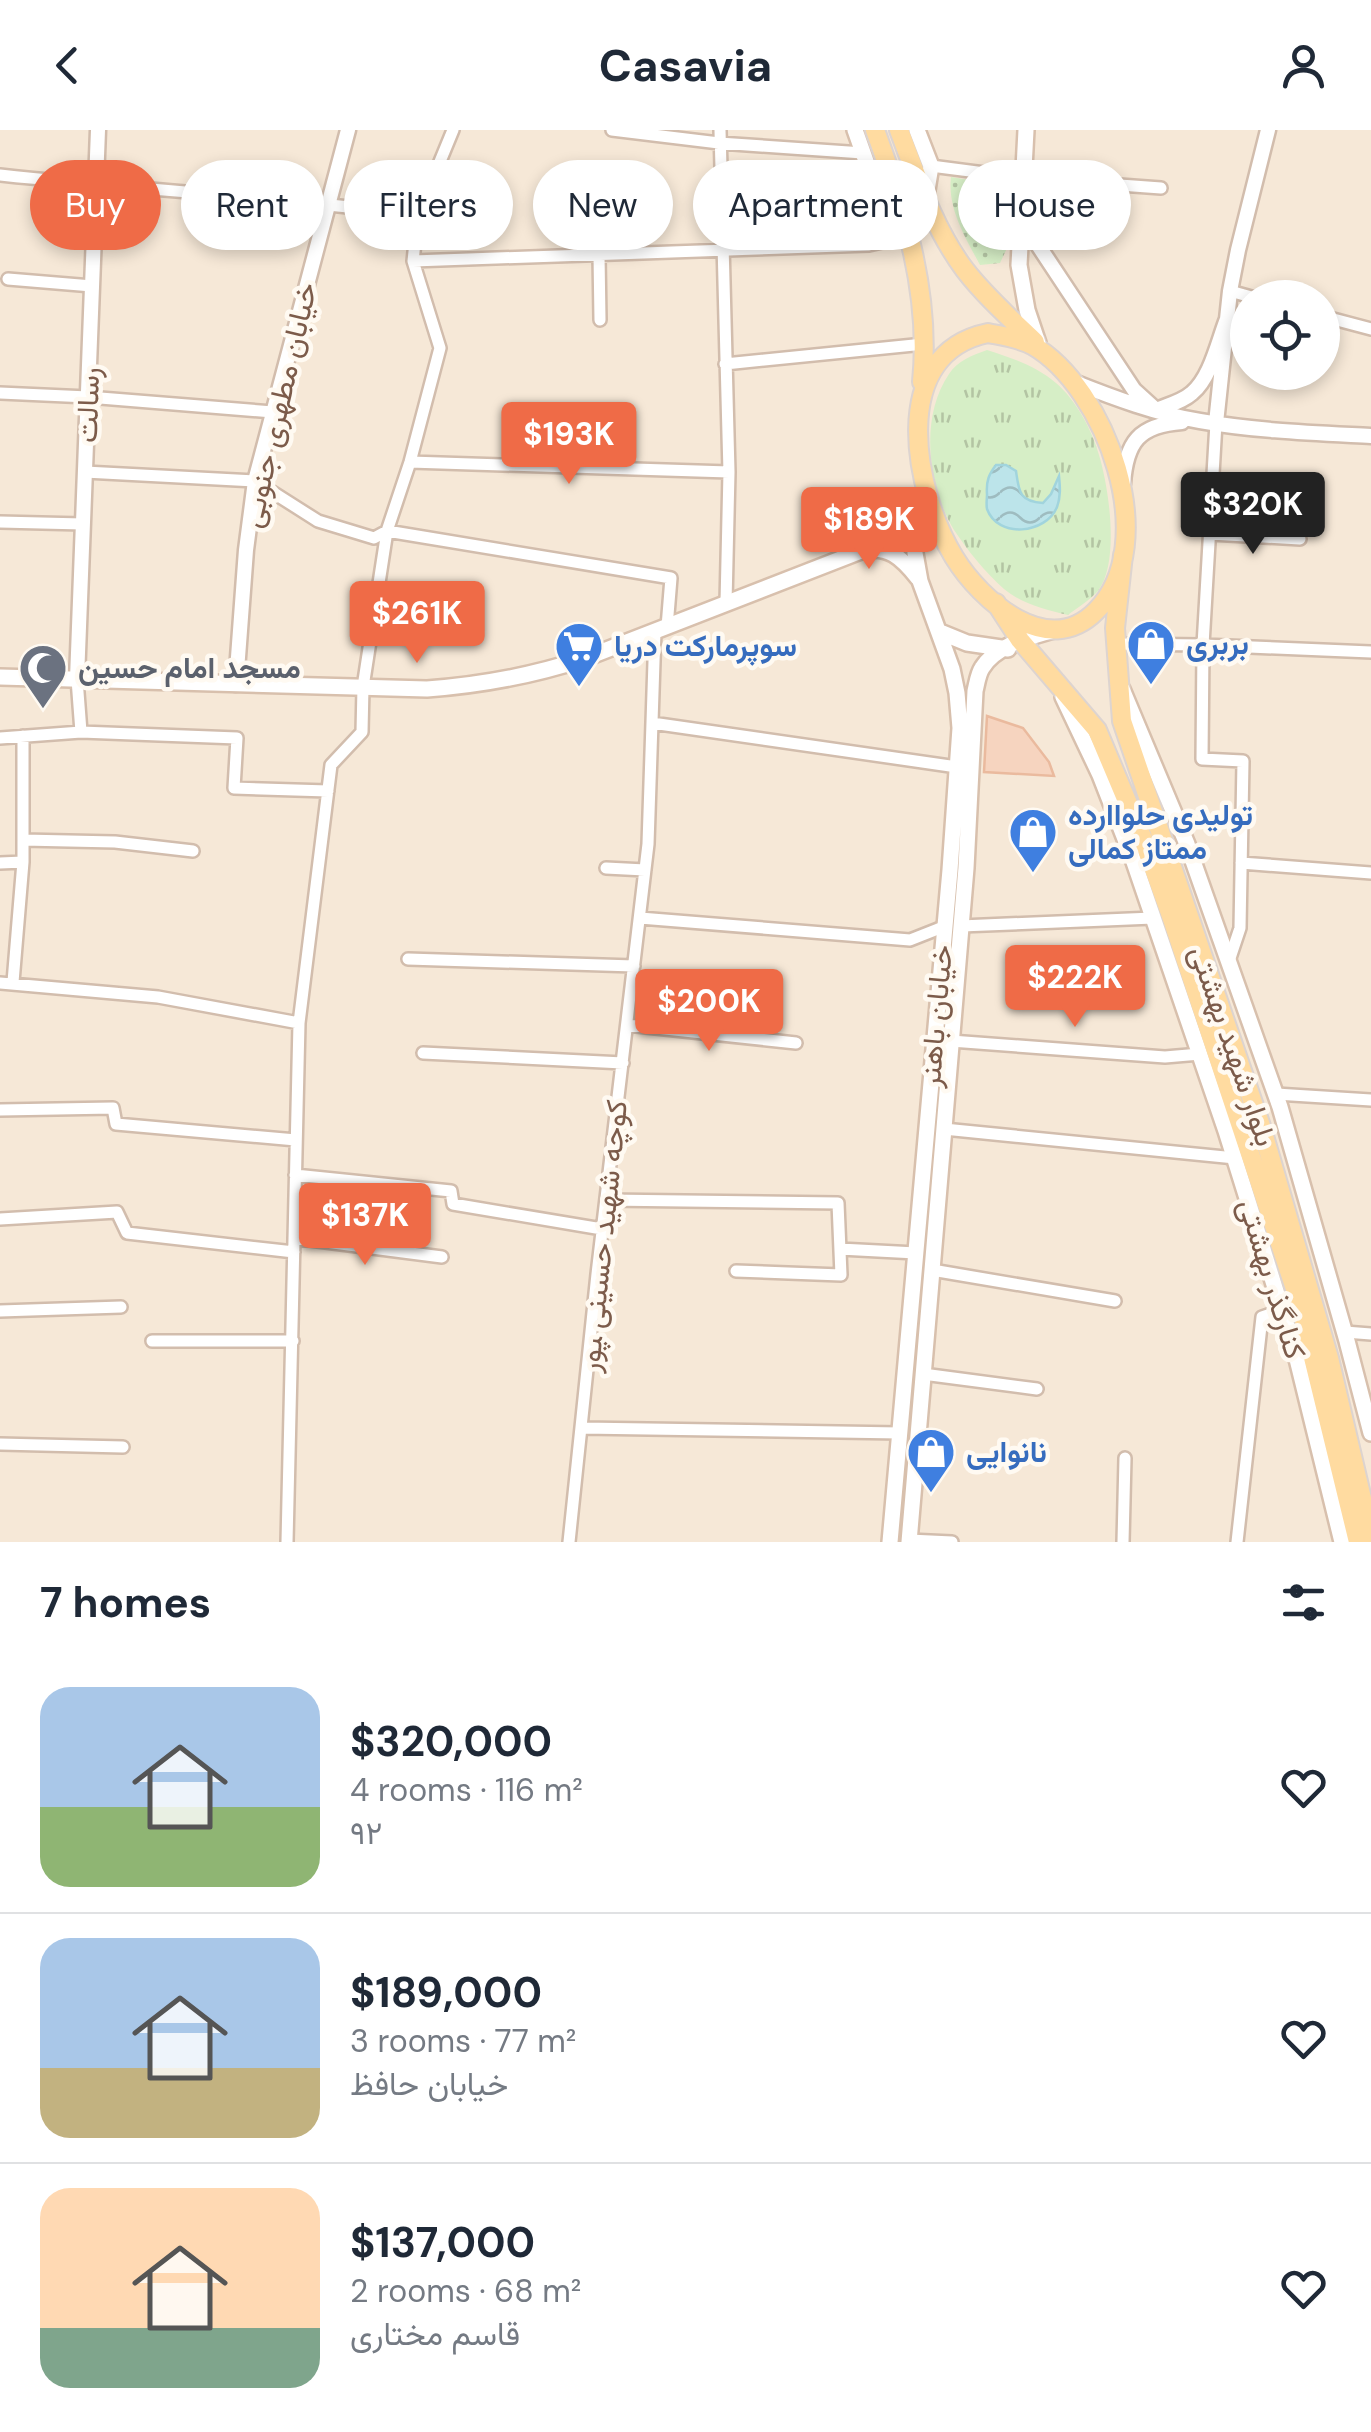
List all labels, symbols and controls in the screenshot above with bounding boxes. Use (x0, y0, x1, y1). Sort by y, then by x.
text: Casavia (599, 36, 772, 95)
icon: back (40, 38, 95, 93)
icon: person (1276, 38, 1331, 93)
chip: Buy (30, 160, 161, 250)
chip: Rent (181, 160, 324, 250)
chip: Filters (344, 160, 513, 250)
chip: New (533, 160, 673, 250)
chip: Apartment (693, 160, 938, 250)
chip: House (958, 160, 1131, 250)
street label: خیابان مطهری جنوبی (231, 279, 326, 531)
map controls (1230, 280, 1340, 390)
button: locate (1230, 280, 1340, 390)
street label: رسالت (67, 366, 108, 444)
pin: $193K (499, 402, 639, 487)
text: $193K (523, 413, 615, 455)
pin: $320K (1183, 472, 1323, 557)
text: $320K (1203, 483, 1303, 525)
pin: $189K (799, 487, 939, 572)
text: $189K (823, 498, 915, 540)
pin: $261K (347, 581, 487, 666)
text: $261K (372, 592, 462, 634)
shop icon: بربری (1125, 618, 1177, 686)
supermarket icon: سوپرمارکت دریا (553, 620, 605, 688)
place label: بربری (1186, 624, 1249, 663)
place label: سوپرمارکت دریا (614, 626, 797, 666)
mosque icon: مسجد امام حسین (17, 642, 69, 710)
place label: مسجد امام حسین (78, 648, 301, 687)
place label: تولیدی حلواارده ممتاز کمالی (1068, 795, 1253, 868)
shop icon: تولیدی حلواارده ممتاز کمالی (1007, 806, 1059, 874)
street label: بلوار شهید بهشتی (1181, 940, 1286, 1151)
street label: خیابان باهنر (910, 943, 961, 1090)
pin: $222K (1005, 945, 1145, 1030)
text: $222K (1027, 956, 1123, 998)
pin: $200K (639, 969, 779, 1054)
text: $200K (657, 980, 761, 1022)
street label: کوچه شهید حسینی ‍پور (569, 1098, 637, 1375)
pin: $137K (295, 1183, 435, 1268)
text: $137K (321, 1194, 409, 1236)
street label: کنارگذر بهشتی (1230, 1194, 1315, 1364)
shop icon: نانوایی (905, 1426, 957, 1494)
place label: نانوایی (966, 1432, 1047, 1471)
text: 7 homes (40, 1575, 211, 1630)
icon: filters (1276, 1575, 1331, 1630)
text: $320,000 (350, 1714, 552, 1769)
icon: home (120, 1727, 240, 1847)
icon: heart (1276, 1760, 1331, 1815)
text: 4 rooms · 116 m² (350, 1769, 583, 1811)
text: ۹۲ (350, 1812, 382, 1854)
text: $189,000 (350, 1965, 542, 2020)
icon: home (120, 1978, 240, 2098)
icon: heart (1276, 2011, 1331, 2066)
text: 3 rooms · 77 m² (350, 2020, 576, 2062)
text: خیابان حافظ (350, 2063, 508, 2105)
text: $137,000 (350, 2215, 535, 2270)
icon: home (120, 2228, 240, 2348)
icon: heart (1276, 2261, 1331, 2316)
text: 2 rooms · 68 m² (350, 2270, 581, 2312)
text: قاسم مختاری (350, 2313, 520, 2355)

